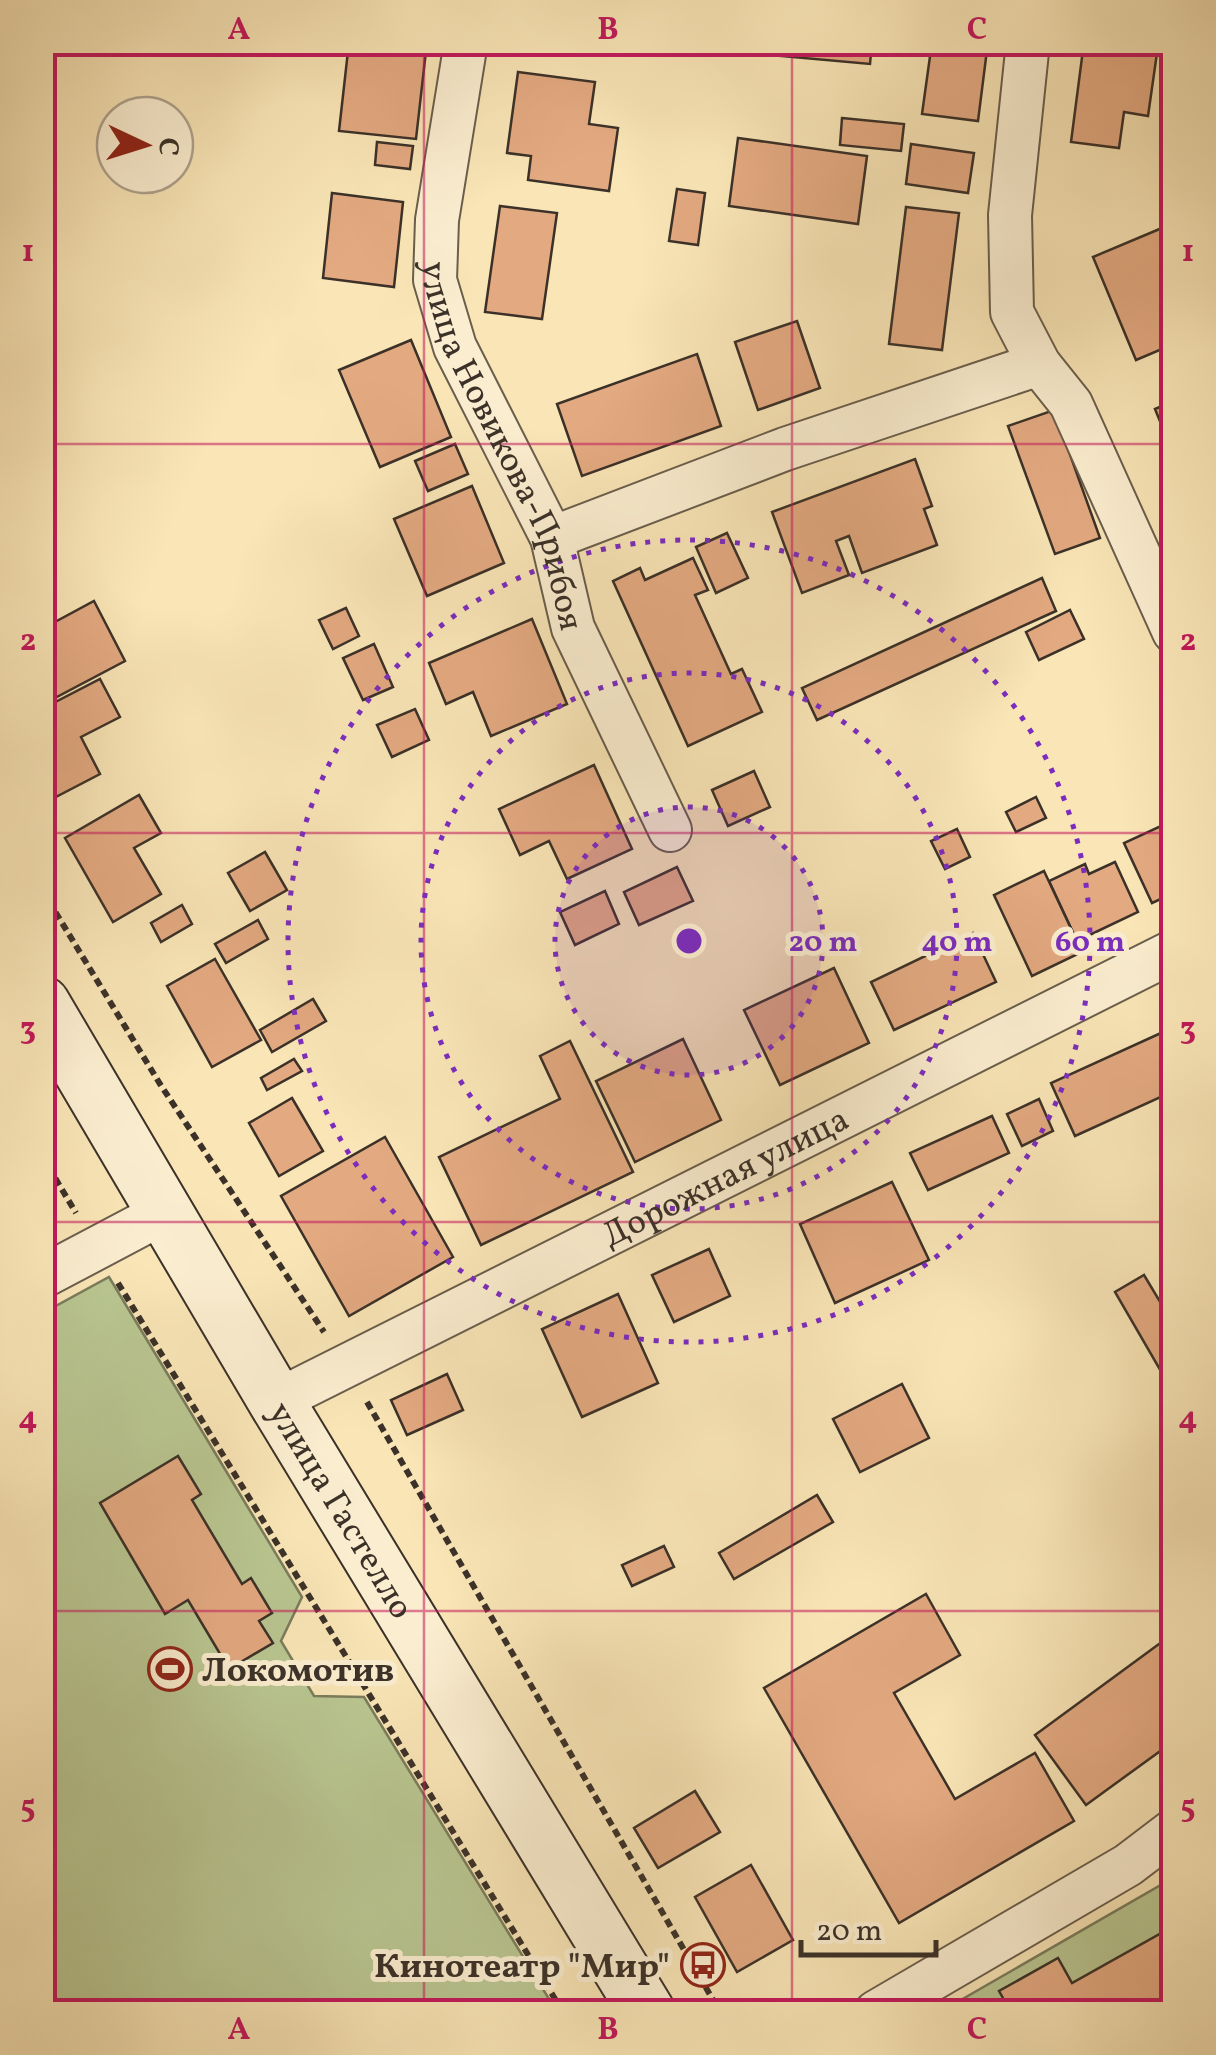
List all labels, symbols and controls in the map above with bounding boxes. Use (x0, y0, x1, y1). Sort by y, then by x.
text: A (228, 9, 251, 53)
text: B (597, 9, 619, 53)
text: C (967, 9, 987, 53)
north arrow (95, 95, 195, 195)
text: С (147, 136, 188, 157)
text: 1 (22, 231, 34, 275)
text: 1 (1182, 231, 1194, 275)
street label: улица Новикова-Прибоя (408, 260, 594, 635)
text: 2 (20, 620, 36, 664)
text: 2 (1180, 620, 1196, 664)
text: 20 m (789, 922, 857, 964)
text: 40 m (921, 922, 993, 964)
text: 60 m (1055, 922, 1125, 964)
centre of rings (671, 923, 707, 959)
text: 3 (20, 1009, 36, 1053)
text: 3 (1180, 1009, 1196, 1053)
street label: Дорожная улица (595, 1097, 858, 1261)
street label: улица Гастелло (255, 1394, 424, 1629)
text: 4 (18, 1398, 38, 1442)
text: 4 (1178, 1398, 1198, 1442)
sports icon: Локомотив (147, 1646, 193, 1692)
place label: Локомотив (202, 1648, 394, 1696)
text: 5 (20, 1787, 36, 1831)
text: 5 (1180, 1787, 1196, 1831)
scale bar (801, 1895, 936, 1957)
text: 20 m (816, 1911, 882, 1953)
bus stop icon: Кинотеатр "Мир" (680, 1942, 726, 1988)
place label: Кинотеатр "Мир" (374, 1944, 670, 1992)
text: A (228, 2009, 251, 2053)
text: B (597, 2009, 619, 2053)
text: C (967, 2009, 987, 2053)

